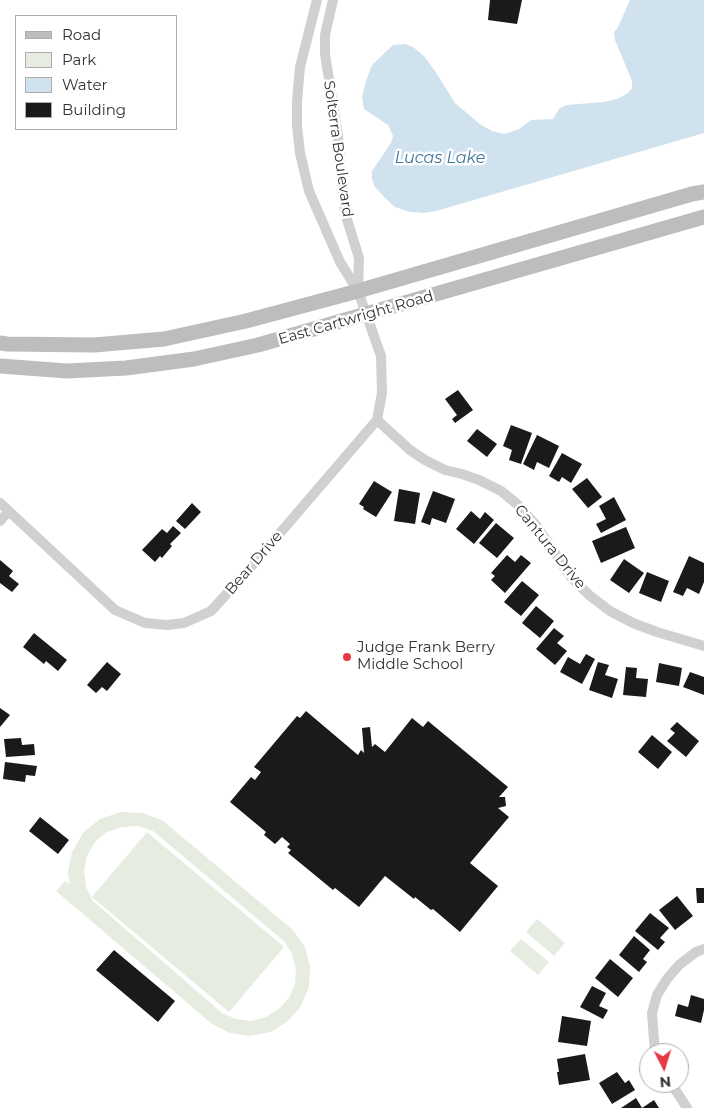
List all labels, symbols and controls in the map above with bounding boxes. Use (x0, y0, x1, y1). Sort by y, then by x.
legend (15, 15, 178, 130)
text: Road (62, 25, 101, 44)
text: Park (62, 50, 96, 69)
text: Water (62, 75, 108, 94)
street label: Solterra Boulevard (319, 79, 357, 219)
text: Building (62, 100, 126, 119)
water label: Lucas Lake (395, 148, 485, 168)
street label: East Cartwright Road (276, 287, 436, 349)
street label: Cantura Drive (511, 501, 589, 593)
street label: Bear Drive (222, 528, 286, 598)
place label: Judge Frank Berry Middle School (357, 639, 495, 674)
marker: Judge Frank Berry Middle School (341, 651, 353, 663)
north arrow (639, 1043, 689, 1093)
text: N (659, 1072, 672, 1091)

